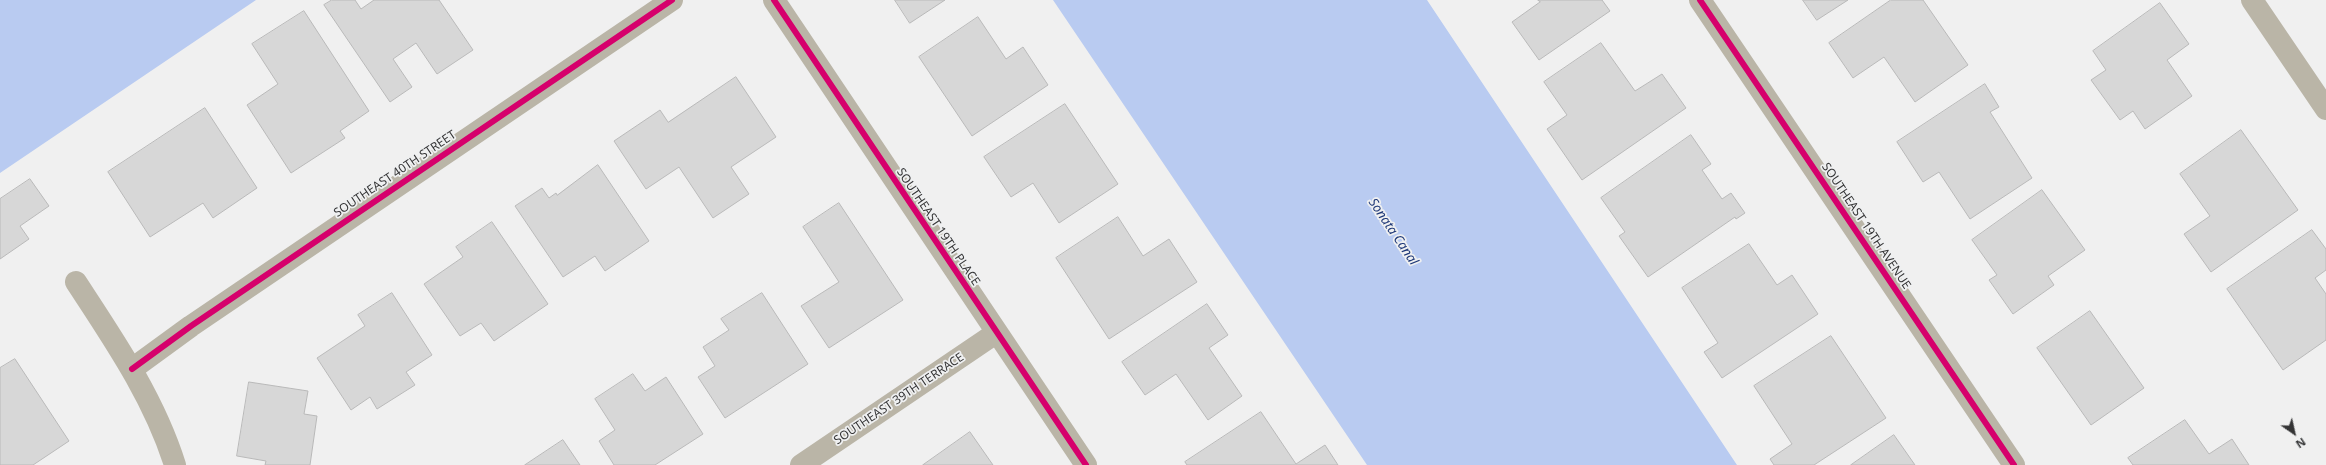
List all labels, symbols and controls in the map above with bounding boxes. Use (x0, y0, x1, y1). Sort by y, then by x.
street label: SOUTHEAST 40TH STREET (331, 128, 459, 220)
street label: SOUTHEAST 19TH AVENUE (1818, 160, 1914, 292)
street label: SOUTHEAST 19TH PLACE (893, 165, 983, 289)
water label: Sonata Canal (1365, 196, 1421, 268)
street label: SOUTHEAST 39TH TERRACE (831, 350, 967, 448)
north arrow (2274, 413, 2314, 453)
text: N (2293, 435, 2309, 452)

